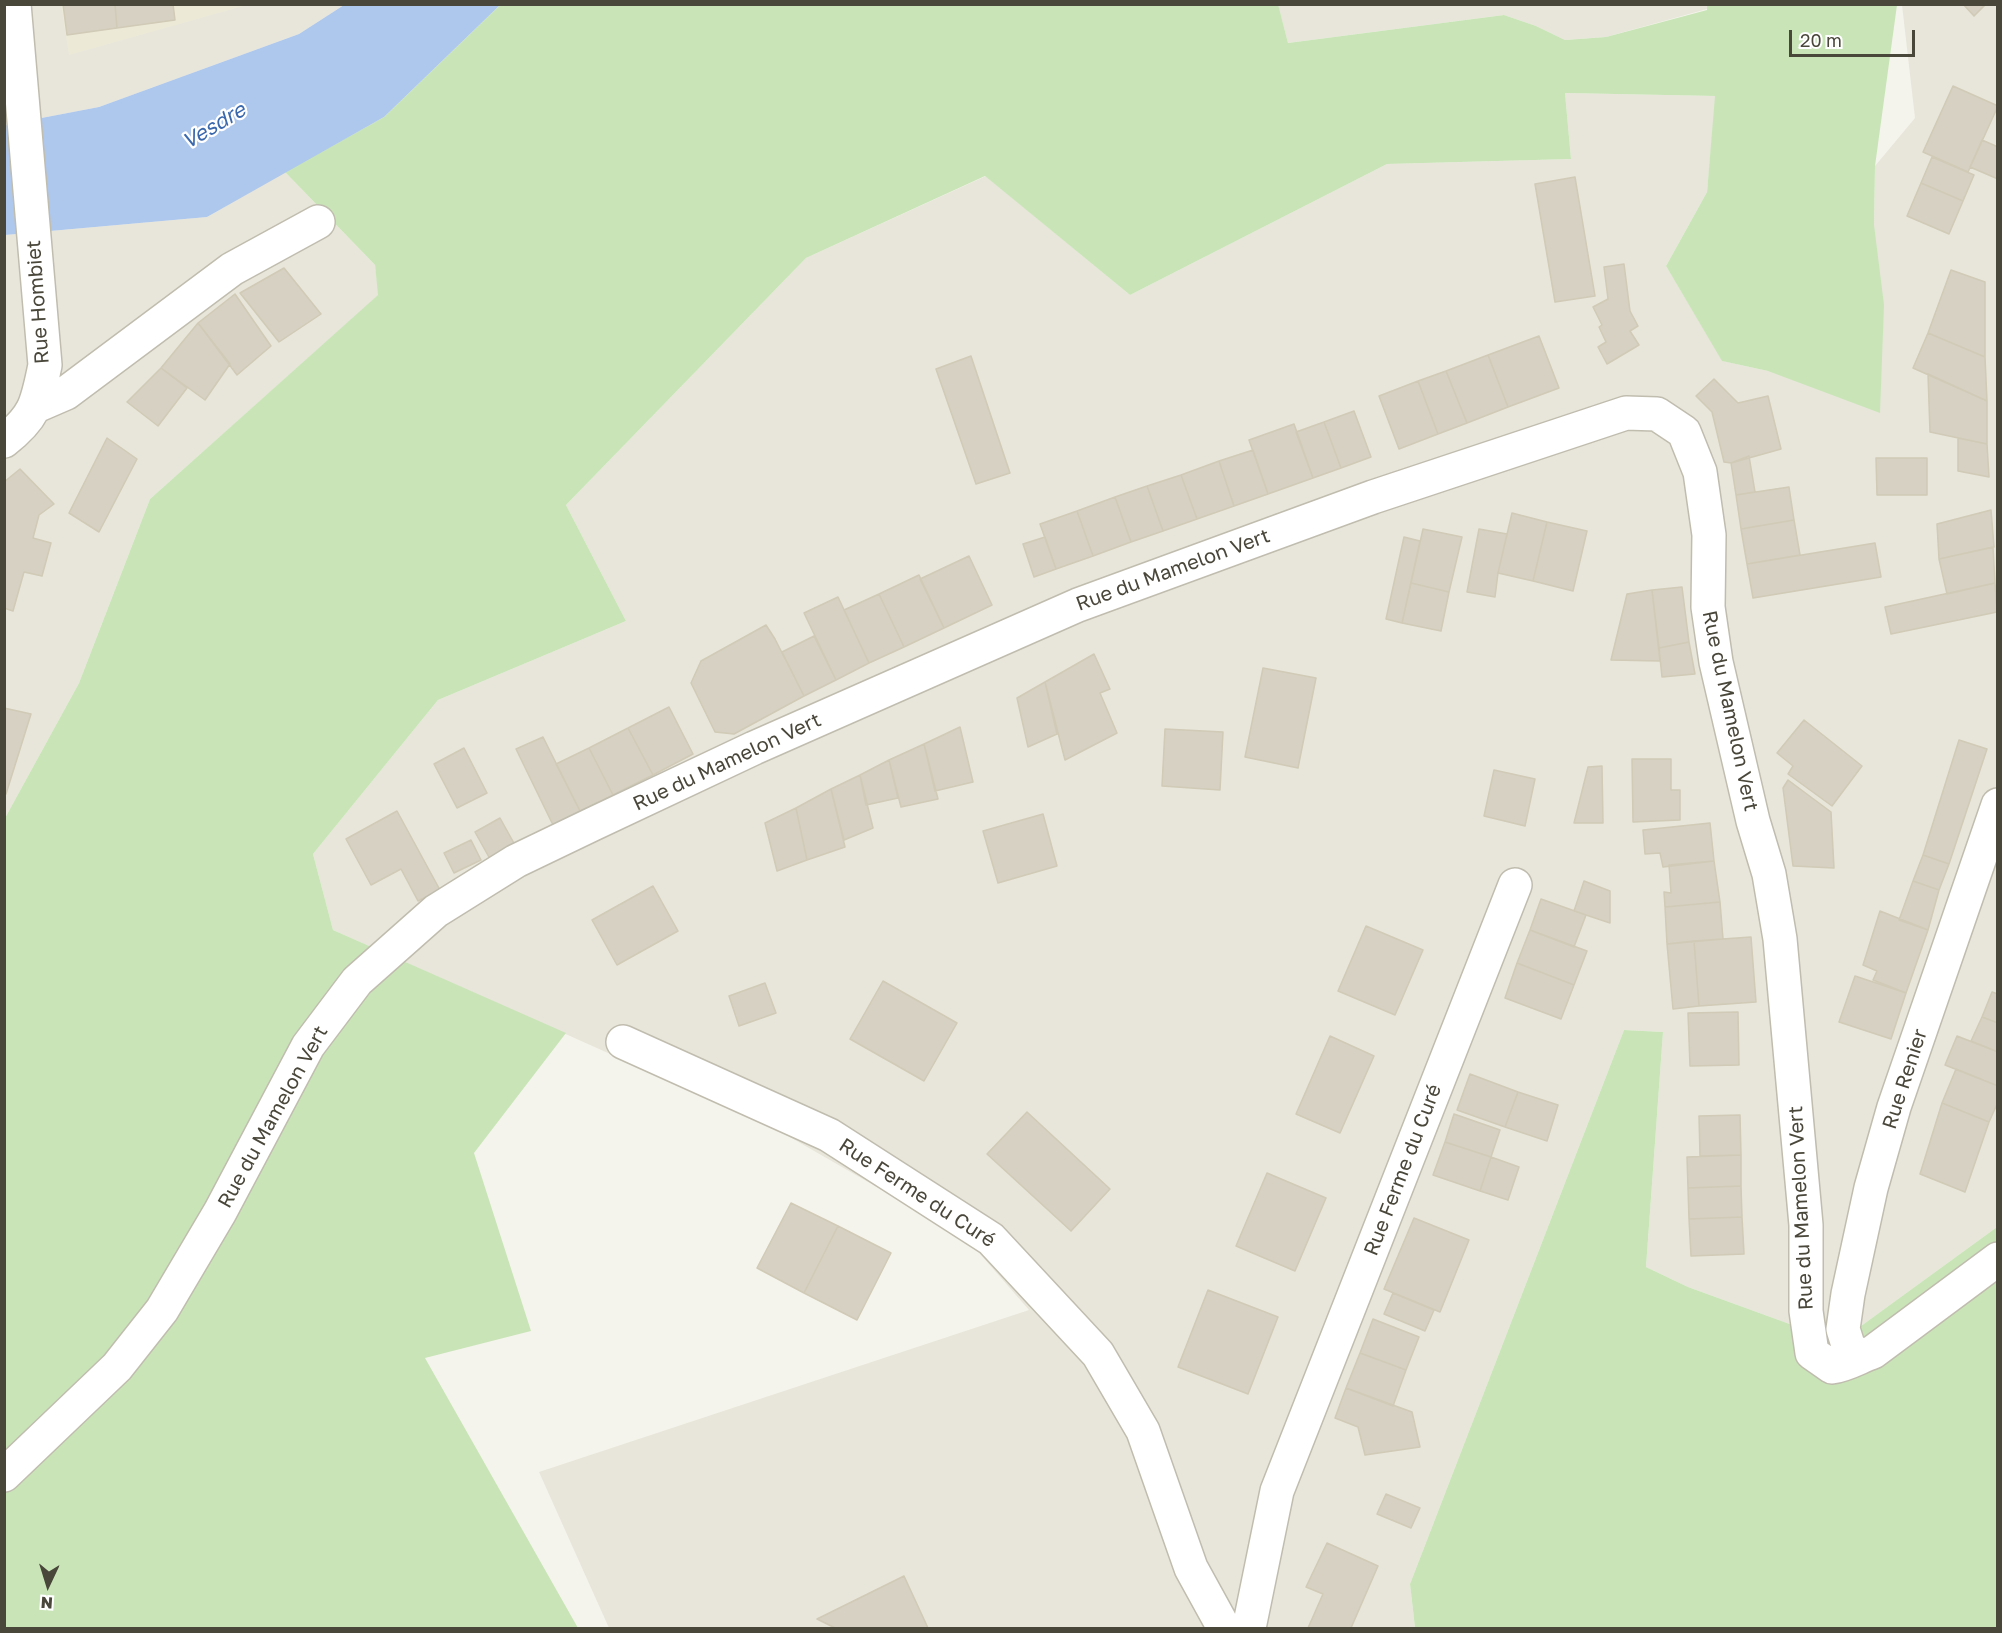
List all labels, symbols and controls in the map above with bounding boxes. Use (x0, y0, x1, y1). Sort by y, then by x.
scale bar (1792, 18, 1918, 56)
text: 20 m (1800, 29, 1842, 51)
water label: Vesdre (178, 97, 250, 155)
street label: Rue Hombiet (22, 239, 54, 365)
street label: Rue du Mamelon Vert (1073, 524, 1273, 616)
street label: Rue du Mamelon Vert (1697, 608, 1763, 814)
street label: Rue du Mamelon Vert (629, 708, 825, 816)
street label: Rue du Mamelon Vert (213, 1022, 333, 1212)
street label: Rue Renier (1878, 1026, 1932, 1132)
street label: Rue Ferme du Curé (1359, 1081, 1447, 1259)
street label: Rue du Mamelon Vert (1784, 1105, 1818, 1311)
street label: Rue Ferme du Curé (834, 1133, 1000, 1253)
north arrow (18, 1555, 78, 1615)
text: N (40, 1593, 54, 1613)

